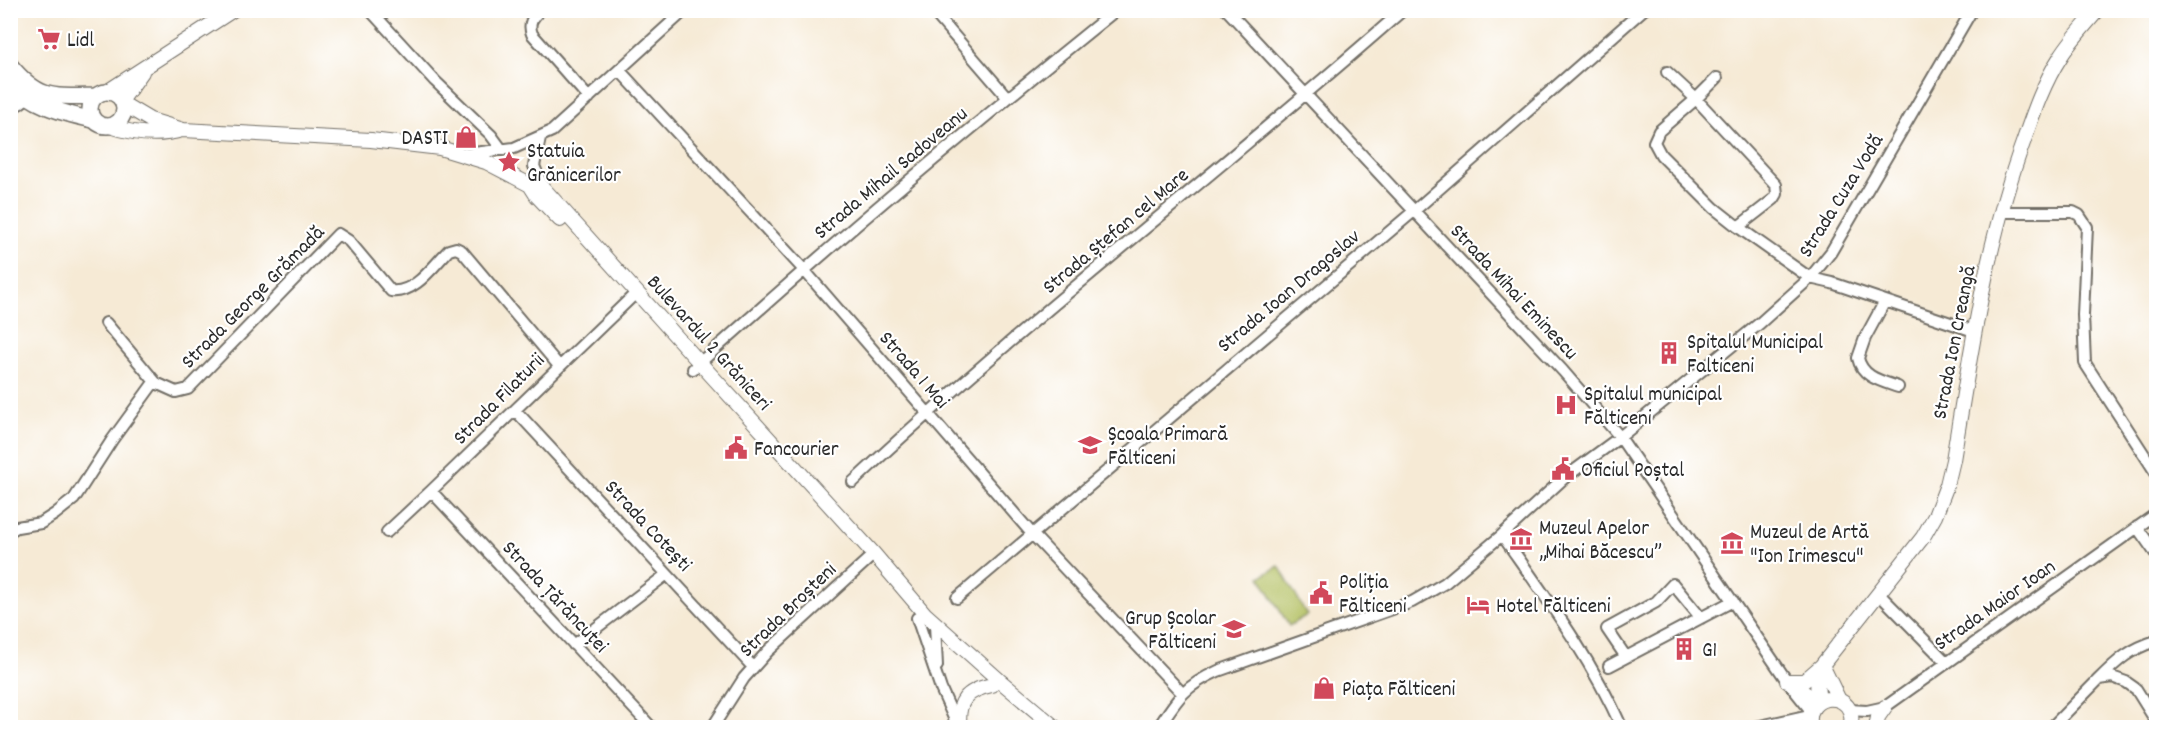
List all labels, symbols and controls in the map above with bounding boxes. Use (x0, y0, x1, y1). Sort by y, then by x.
supermarket icon: Lidl (36, 26, 62, 52)
place label: Lidl (67, 27, 94, 57)
street label: Strada Mihail Sadoveanu (808, 101, 976, 248)
shop icon: DASTI (453, 124, 479, 150)
place label: DASTI (402, 125, 448, 155)
street label: Strada Cuza Vodă (1792, 128, 1893, 264)
place label: Statuia Grănicerilor (527, 138, 621, 192)
place icon: Statuia Grănicerilor (496, 149, 522, 175)
street label: Strada Ștefan cel Mare (1037, 162, 1197, 303)
street label: Strada Mihai Eminescu (1442, 218, 1584, 368)
street label: Strada George Grămadă (175, 219, 333, 377)
street label: Strada Ioan Dragoslav (1212, 223, 1368, 361)
street label: Strada Ion Creangă (1926, 263, 1986, 422)
street label: Bulevardul 2 Grăniceri (638, 269, 777, 419)
street label: Strada 1 Mai (870, 325, 955, 417)
place label: Spitalul Municipal Falticeni (1687, 329, 1823, 383)
building icon: Spitalul Municipal Falticeni (1656, 340, 1682, 366)
street label: Strada Filaturii (447, 347, 553, 453)
place label: Spitalul municipal Fălticeni (1584, 381, 1722, 435)
hospital icon: Spitalul municipal Fălticeni (1553, 392, 1579, 418)
place label: Școala Primară Fălticeni (1108, 421, 1228, 475)
school or university icon: Școala Primară Fălticeni (1077, 432, 1103, 458)
public building icon: Fancourier (723, 435, 749, 461)
place label: Fancourier (754, 436, 839, 466)
public building icon: Oficiul Poștal (1550, 456, 1576, 482)
place label: Oficiul Poștal (1581, 457, 1684, 487)
street label: Strada Cotești (596, 474, 698, 580)
place label: Muzeul Apelor „Mihai Băcescu” (1539, 515, 1662, 569)
place label: Muzeul de Artă "Ion Irimescu" (1750, 519, 1869, 573)
museum icon: Muzeul Apelor „Mihai Băcescu” (1508, 526, 1534, 552)
museum icon: Muzeul de Artă "Ion Irimescu" (1719, 530, 1745, 556)
street label: Strada Țărăncuței (494, 535, 614, 661)
street label: Strada Maior Ioan (1929, 553, 2063, 660)
street label: Strada Broșteni (733, 557, 845, 666)
place label: Poliția Fălticeni (1339, 569, 1407, 623)
public building icon: Poliția Fălticeni (1308, 580, 1334, 606)
hotel icon: Hotel Fălticeni (1465, 592, 1491, 618)
place label: Hotel Fălticeni (1496, 593, 1611, 623)
place label: Grup Școlar Fălticeni (1125, 605, 1216, 659)
school or university icon: Grup Școlar Fălticeni (1221, 616, 1247, 642)
building icon: G1 (1671, 636, 1697, 662)
place label: G1 (1702, 637, 1717, 667)
shop icon: Piața Fălticeni (1311, 675, 1337, 701)
place label: Piața Fălticeni (1342, 676, 1455, 706)

